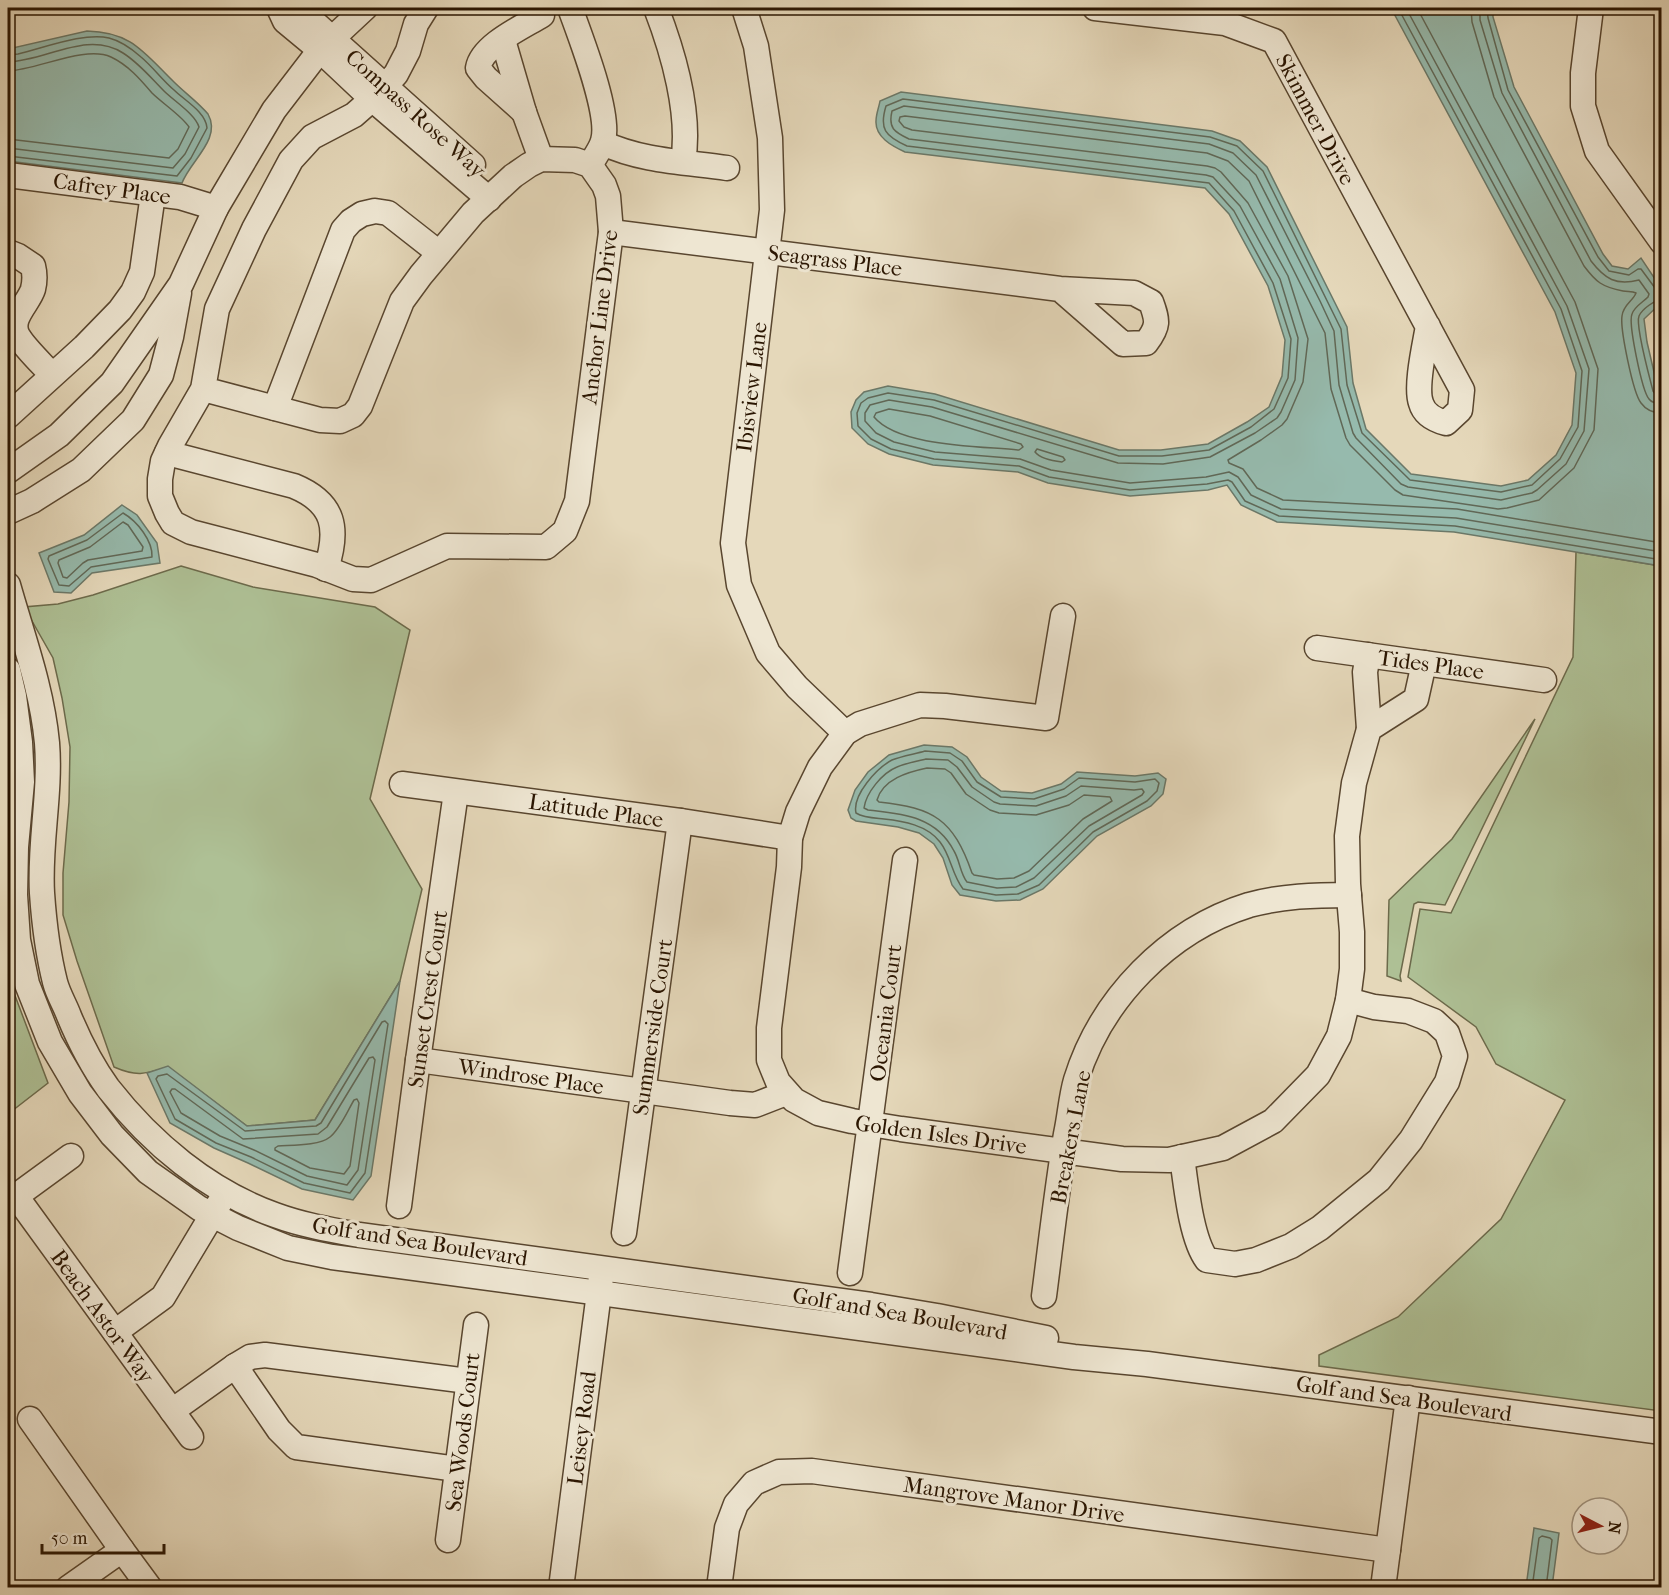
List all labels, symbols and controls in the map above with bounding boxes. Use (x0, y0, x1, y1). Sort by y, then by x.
street label: Compass Rose Way (340, 44, 492, 184)
street label: Skimmer Drive (1270, 50, 1361, 189)
street label: Cafrey Place (51, 168, 172, 210)
street label: Anchor Line Drive (576, 228, 624, 407)
street label: Seagrass Place (766, 240, 904, 282)
street label: Ibisview Lane (731, 321, 773, 454)
street label: Tides Place (1376, 645, 1486, 685)
street label: Latitude Place (527, 789, 665, 833)
street label: Sunset Crest Court (403, 908, 453, 1090)
street label: Summerside Court (628, 937, 678, 1117)
street label: Oceania Court (865, 943, 907, 1083)
street label: Windrose Place (455, 1054, 605, 1100)
street label: Breakers Lane (1045, 1068, 1097, 1206)
street label: Golden Isles Drive (853, 1110, 1028, 1160)
street label: Golf and Sea Boulevard (310, 1212, 530, 1272)
street label: Beach Astor Way (45, 1245, 160, 1390)
street label: Golf and Sea Boulevard (790, 1282, 1010, 1346)
street label: Sea Woods Court (440, 1351, 486, 1513)
street label: Leisey Road (562, 1369, 602, 1487)
street label: Golf and Sea Boulevard (1294, 1371, 1514, 1427)
street label: Mangrove Manor Drive (902, 1472, 1126, 1528)
north arrow (1570, 1496, 1630, 1556)
scale bar (42, 1517, 164, 1555)
text: N (1604, 1521, 1625, 1536)
text: 50 m (51, 1528, 88, 1549)

